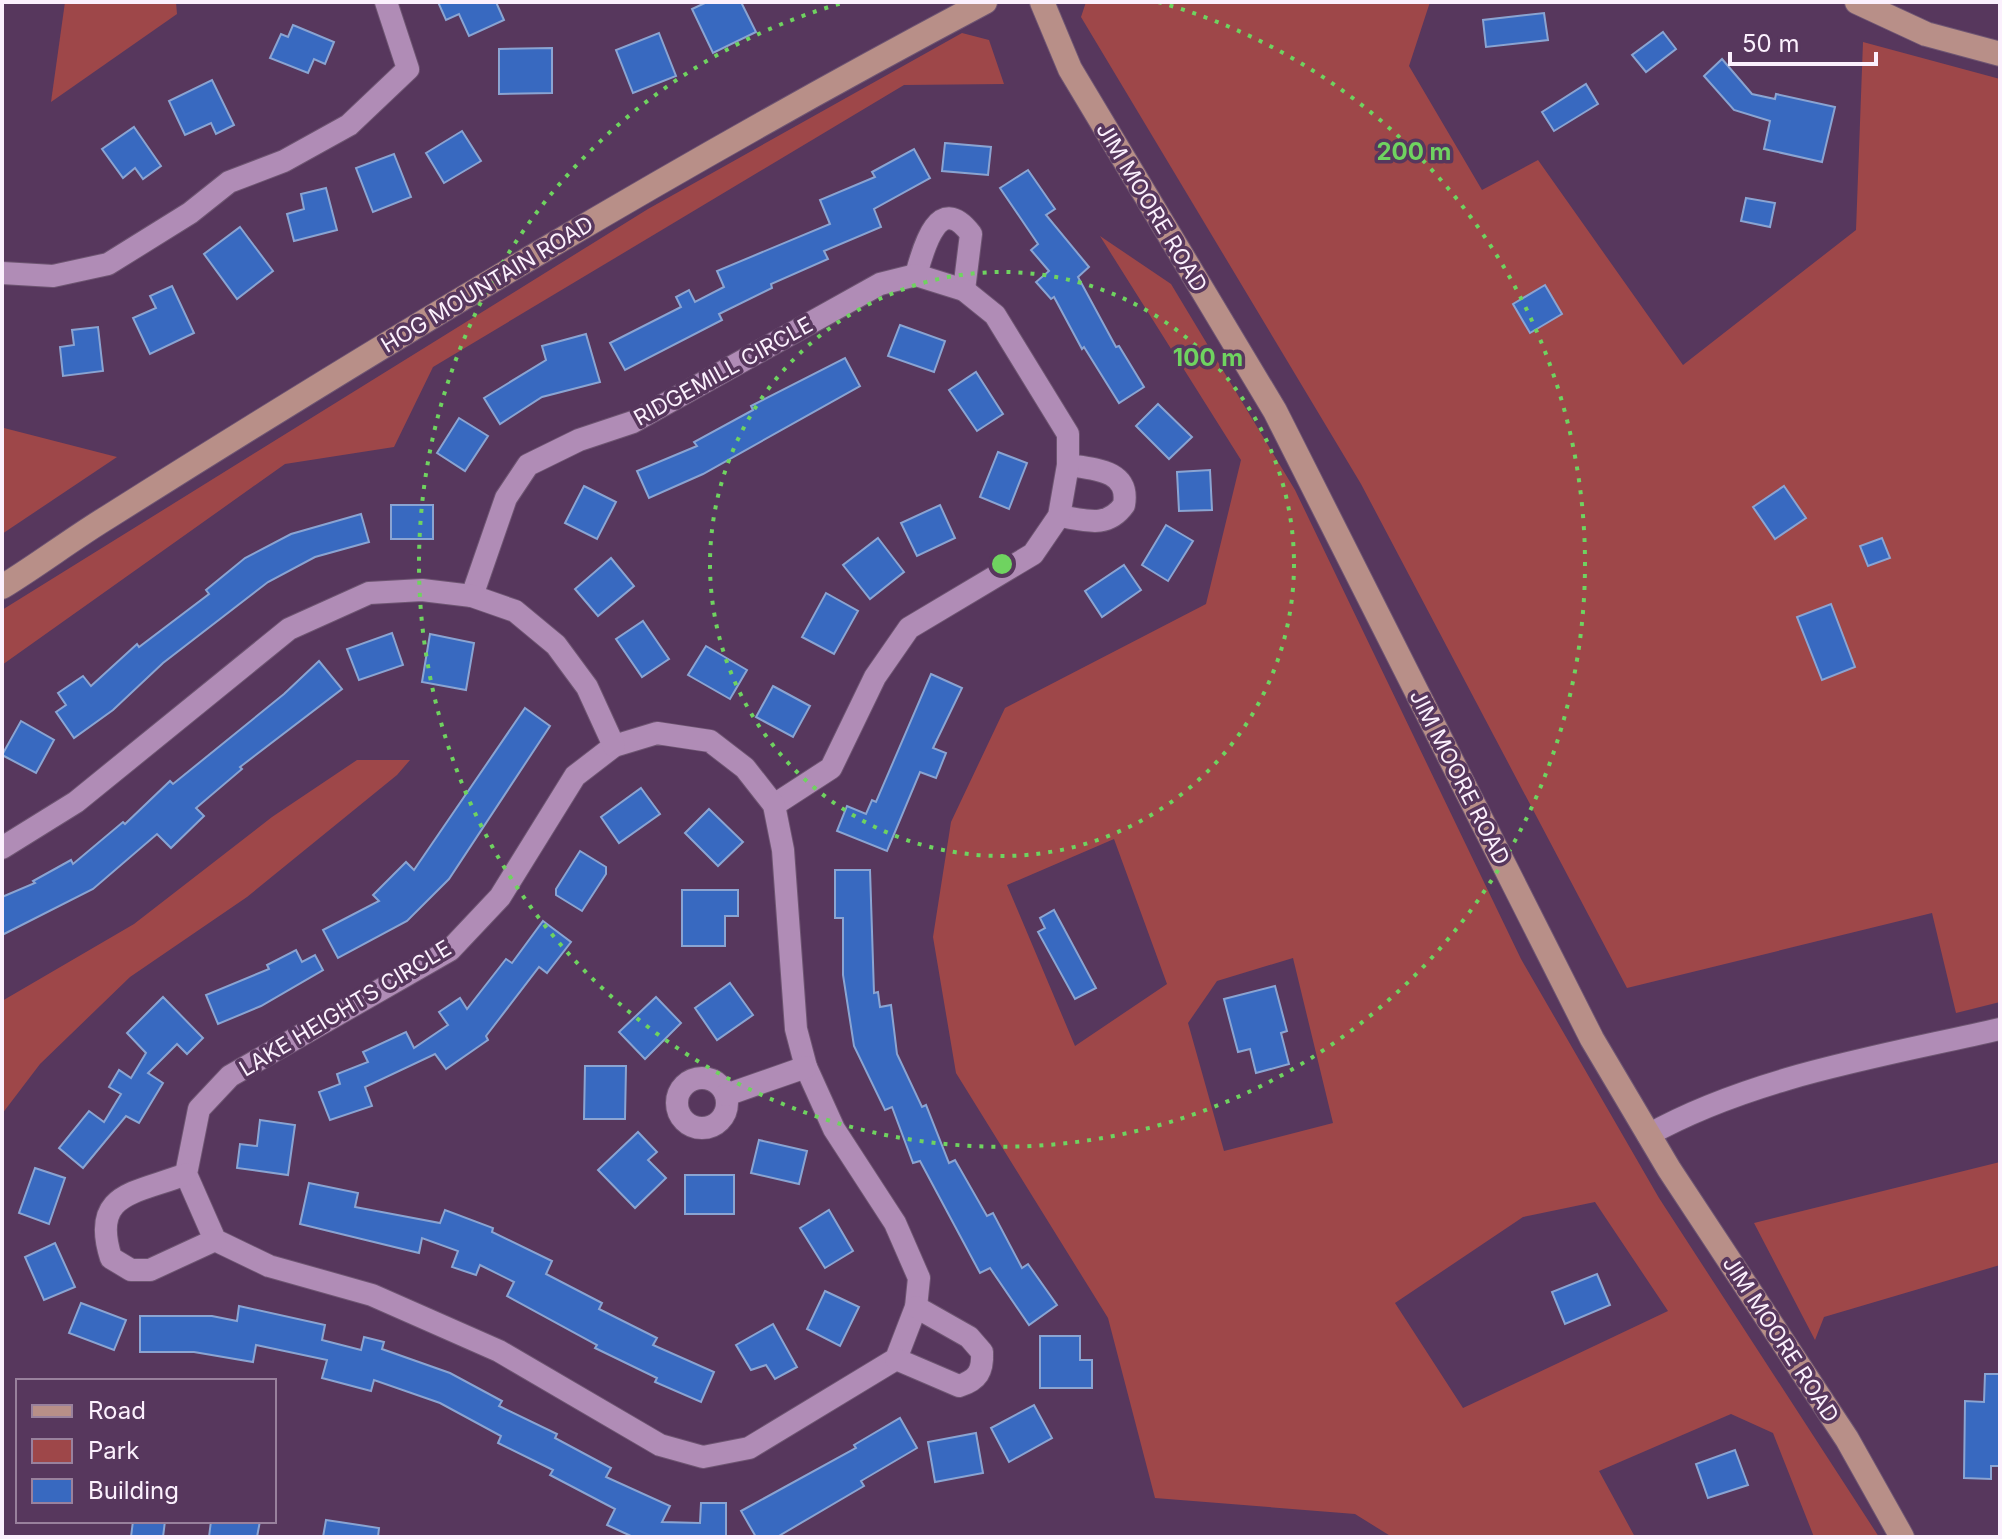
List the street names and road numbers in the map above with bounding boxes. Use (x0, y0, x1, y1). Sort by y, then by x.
street label: JIM MOORE ROAD (1091, 118, 1213, 296)
street label: HOG MOUNTAIN ROAD (376, 210, 598, 358)
street label: RIDGEMILL CIRCLE (629, 311, 817, 431)
street label: JIM MOORE ROAD (1405, 685, 1515, 869)
street label: LAKE HEIGHTS CIRCLE (234, 934, 456, 1082)
street label: JIM MOORE ROAD (1718, 1251, 1844, 1427)

